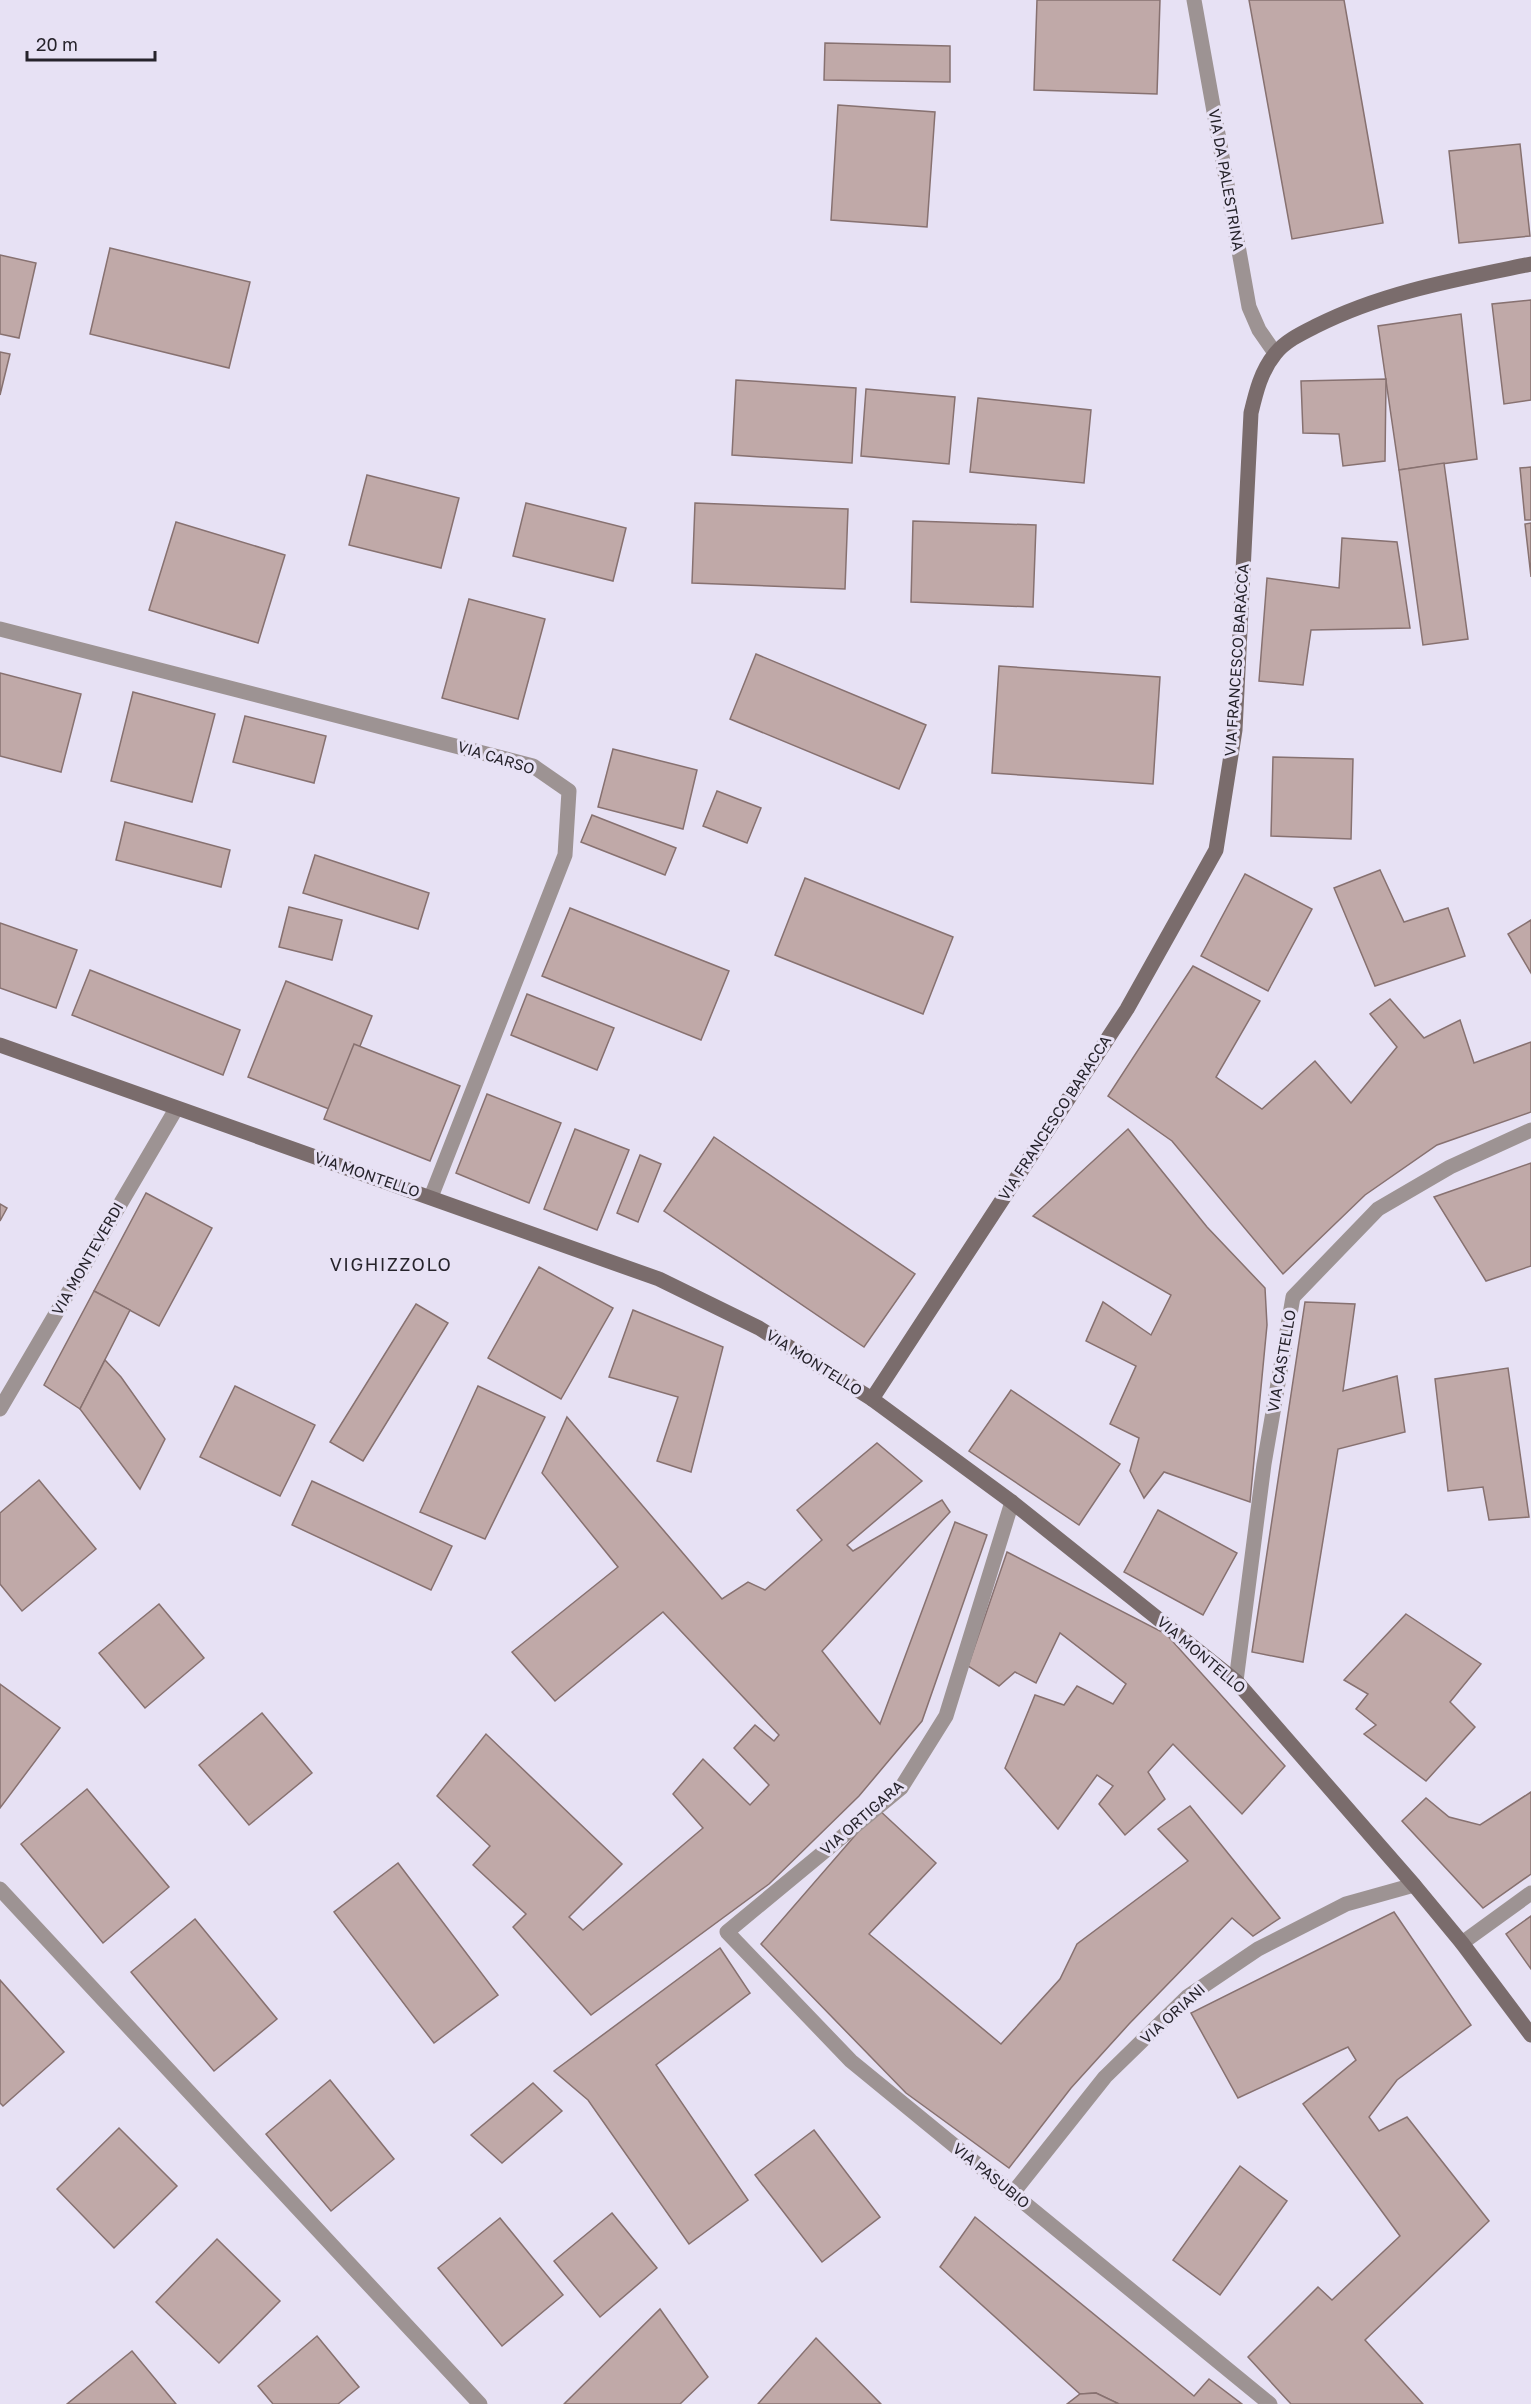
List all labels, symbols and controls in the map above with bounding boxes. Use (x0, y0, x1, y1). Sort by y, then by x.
scale bar (27, 24, 154, 62)
text: 20 m (36, 33, 78, 55)
street label: VIA DA PALESTRINA (1206, 107, 1248, 252)
street label: VIA FRANCESCO BARACCA (1220, 563, 1252, 757)
street label: VIA CARSO (456, 737, 537, 777)
street label: VIA FRANCESCO BARACCA (994, 1032, 1114, 1203)
street label: VIA MONTELLO (312, 1148, 422, 1200)
street label: VIA MONTEVERDI (48, 1199, 127, 1318)
district label: VIGHIZZOLO (330, 1253, 452, 1275)
street label: VIA CASTELLO (1263, 1308, 1299, 1414)
street label: VIA MONTELLO (763, 1325, 866, 1399)
street label: VIA MONTELLO (1154, 1612, 1250, 1696)
street label: VIA ORTIGARA (816, 1776, 907, 1858)
street label: VIA ORIANI (1136, 1980, 1208, 2047)
street label: VIA PASUBIO (950, 2139, 1034, 2212)

